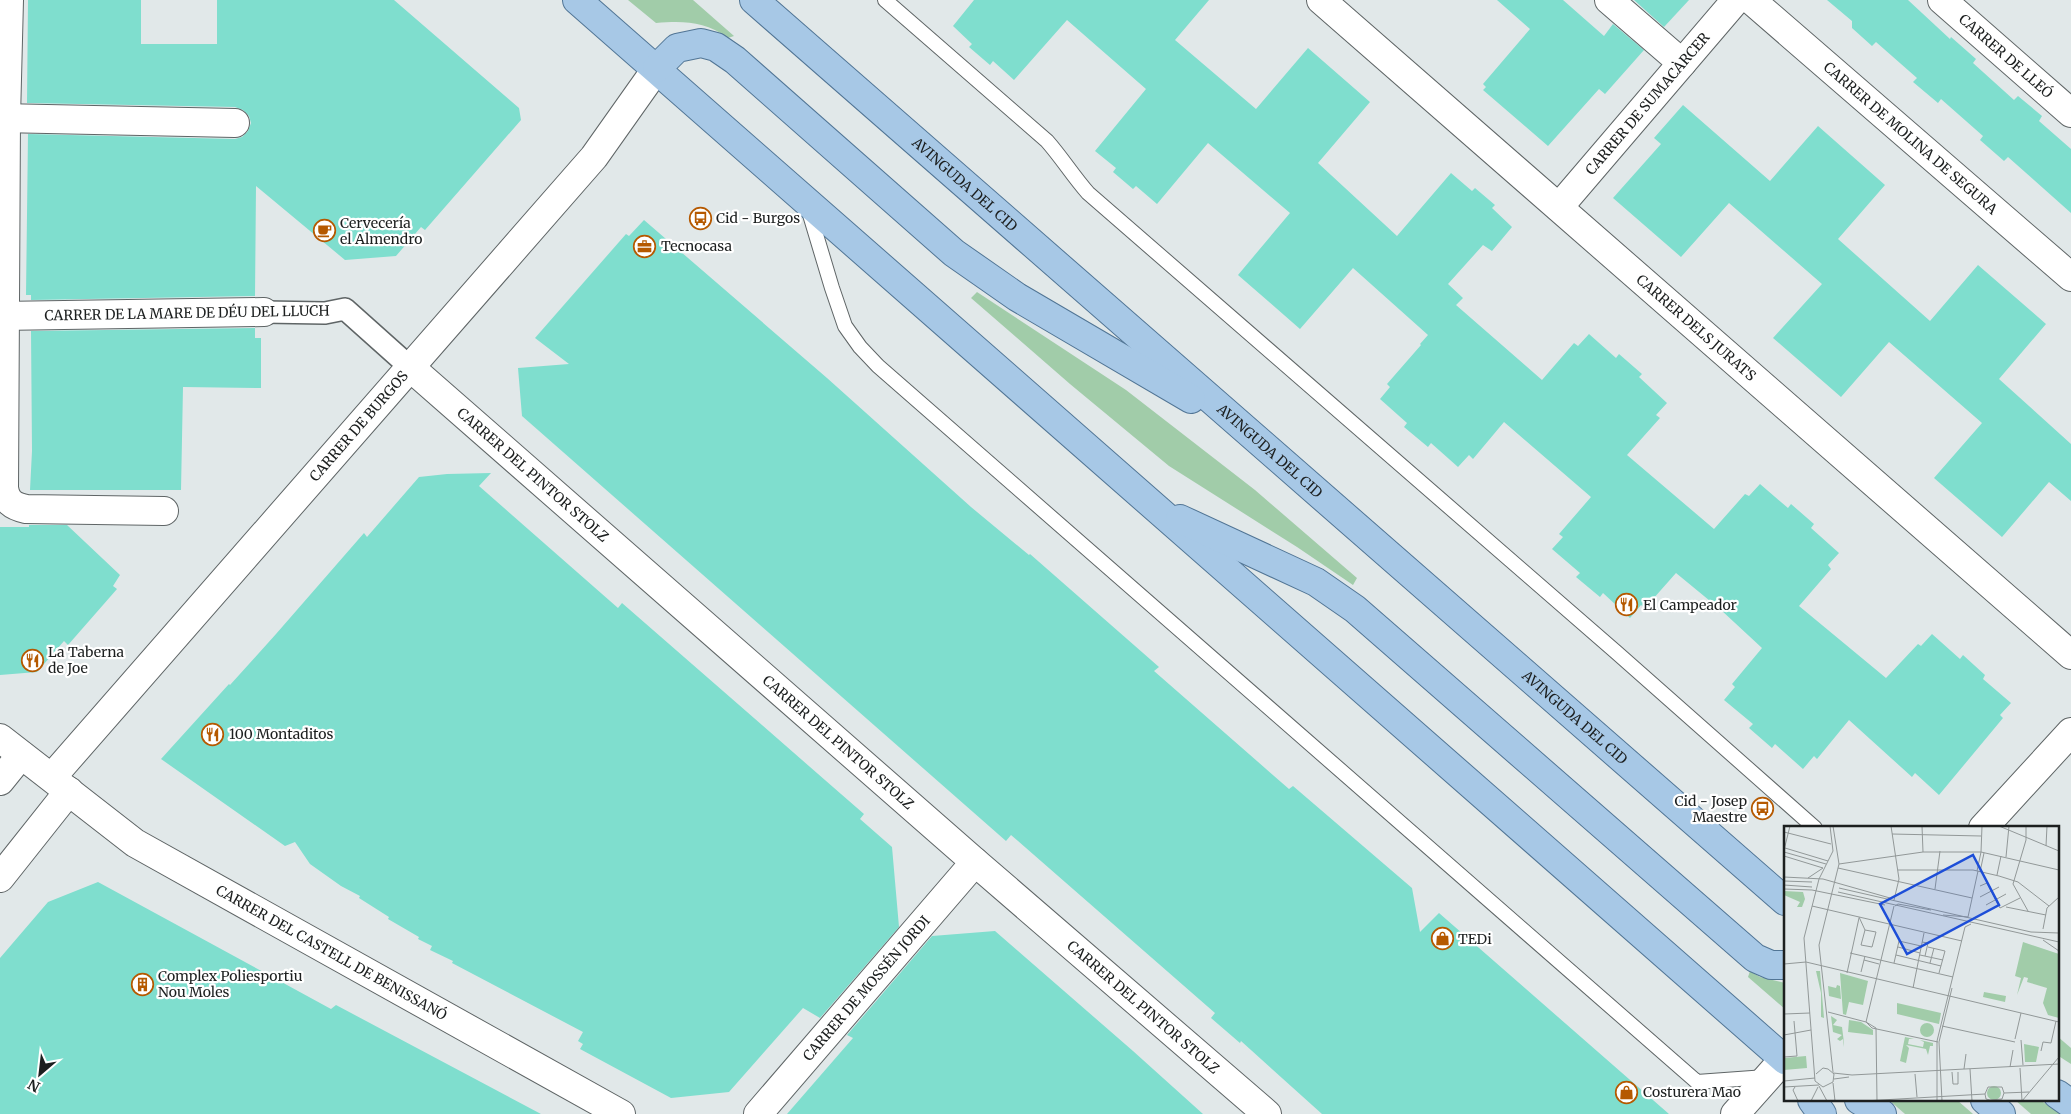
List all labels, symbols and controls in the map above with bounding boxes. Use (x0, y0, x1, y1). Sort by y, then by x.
street label: CARRER DE LLEÓ (1955, 10, 2057, 102)
street label: CARRER DE SUMACÀRCER (1581, 28, 1714, 179)
street label: CARRER DE MOLINA DE SEGURA (1820, 58, 2001, 218)
street label: AVINGUDA DEL CID (908, 133, 1022, 235)
bus stop icon: Cid - Burgos (688, 206, 712, 230)
place label: Cid - Burgos (716, 209, 800, 227)
place label: Cervecería el Almendro (340, 214, 422, 248)
cafe icon: Cervecería el Almendro (312, 219, 336, 243)
office icon: Tecnocasa (633, 234, 657, 258)
place label: Tecnocasa (661, 237, 732, 255)
street label: CARRER DELS JURATS (1633, 270, 1760, 385)
street label: CARRER DE LA MARE DE DÉU DEL LLUCH (44, 302, 330, 324)
street label: CARRER DE BURGOS (305, 367, 412, 485)
street label: AVINGUDA DEL CID (1213, 399, 1327, 502)
street label: CARRER DEL PINTOR STOLZ (453, 404, 612, 546)
restaurant icon: El Campeador (1615, 593, 1639, 617)
place label: El Campeador (1643, 596, 1737, 614)
place label: La Taberna de Joe (48, 643, 125, 677)
restaurant icon: La Taberna de Joe (20, 648, 44, 672)
street label: AVINGUDA DEL CID (1518, 666, 1632, 768)
street label: CARRER DEL PINTOR STOLZ (759, 671, 918, 813)
restaurant icon: 100 Montaditos (201, 722, 225, 746)
place label: 100 Montaditos (229, 725, 333, 743)
place label: Cid - Josep Maestre (1675, 792, 1747, 826)
bus stop icon: Cid - Josep Maestre (1751, 797, 1775, 821)
inset map (1784, 826, 2058, 1102)
street label: CARRER DEL CASTELL DE BENISSANÓ (213, 881, 450, 1024)
street label: CARRER DE MOSSÉN JORDI (799, 912, 934, 1065)
shop icon: TEDi (1430, 927, 1454, 951)
place label: TEDi (1458, 930, 1492, 948)
street label: CARRER DEL PINTOR STOLZ (1063, 937, 1223, 1078)
place label: Complex Poliesportiu Nou Moles (158, 967, 303, 1001)
building icon: Complex Poliesportiu Nou Moles (130, 972, 154, 996)
north arrow (15, 1049, 65, 1099)
text: N (25, 1075, 43, 1096)
shop icon: Costurera Mao (1615, 1080, 1639, 1104)
place label: Costurera Mao (1643, 1083, 1741, 1101)

